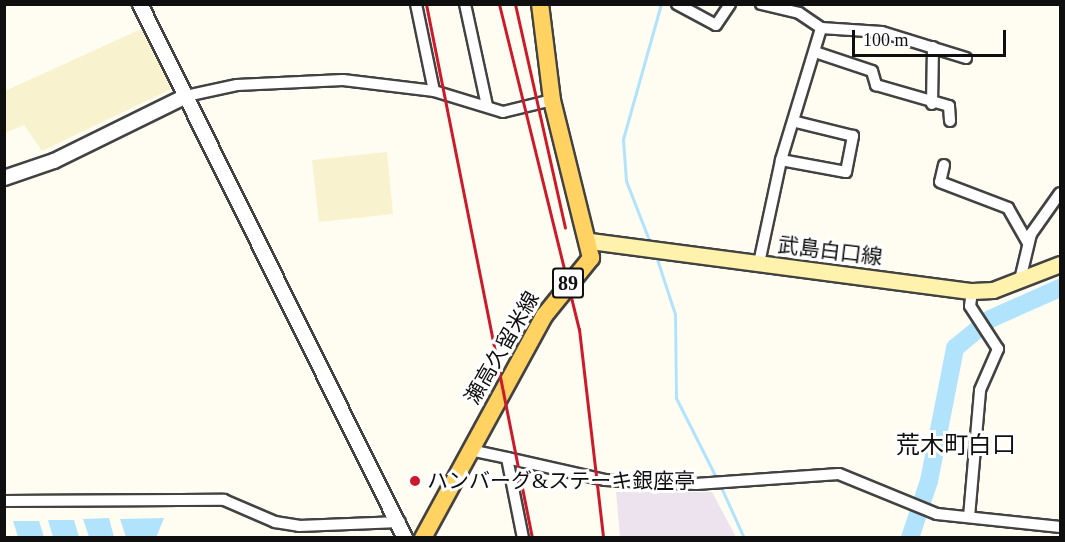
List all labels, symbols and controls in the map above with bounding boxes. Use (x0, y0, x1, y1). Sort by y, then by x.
scale bar (855, 18, 1010, 56)
text: 100 m (863, 30, 909, 50)
street label: 武島白口線 (776, 232, 884, 270)
road number: 89 (552, 266, 584, 300)
street label: 瀬高久留米線 (460, 287, 544, 409)
district label: 荒木町白口 (896, 432, 1016, 460)
place label: ハンバーグ&ステーキ銀座亭 (427, 468, 695, 494)
marker: ハンバーグ&ステーキ銀座亭 (408, 474, 422, 488)

